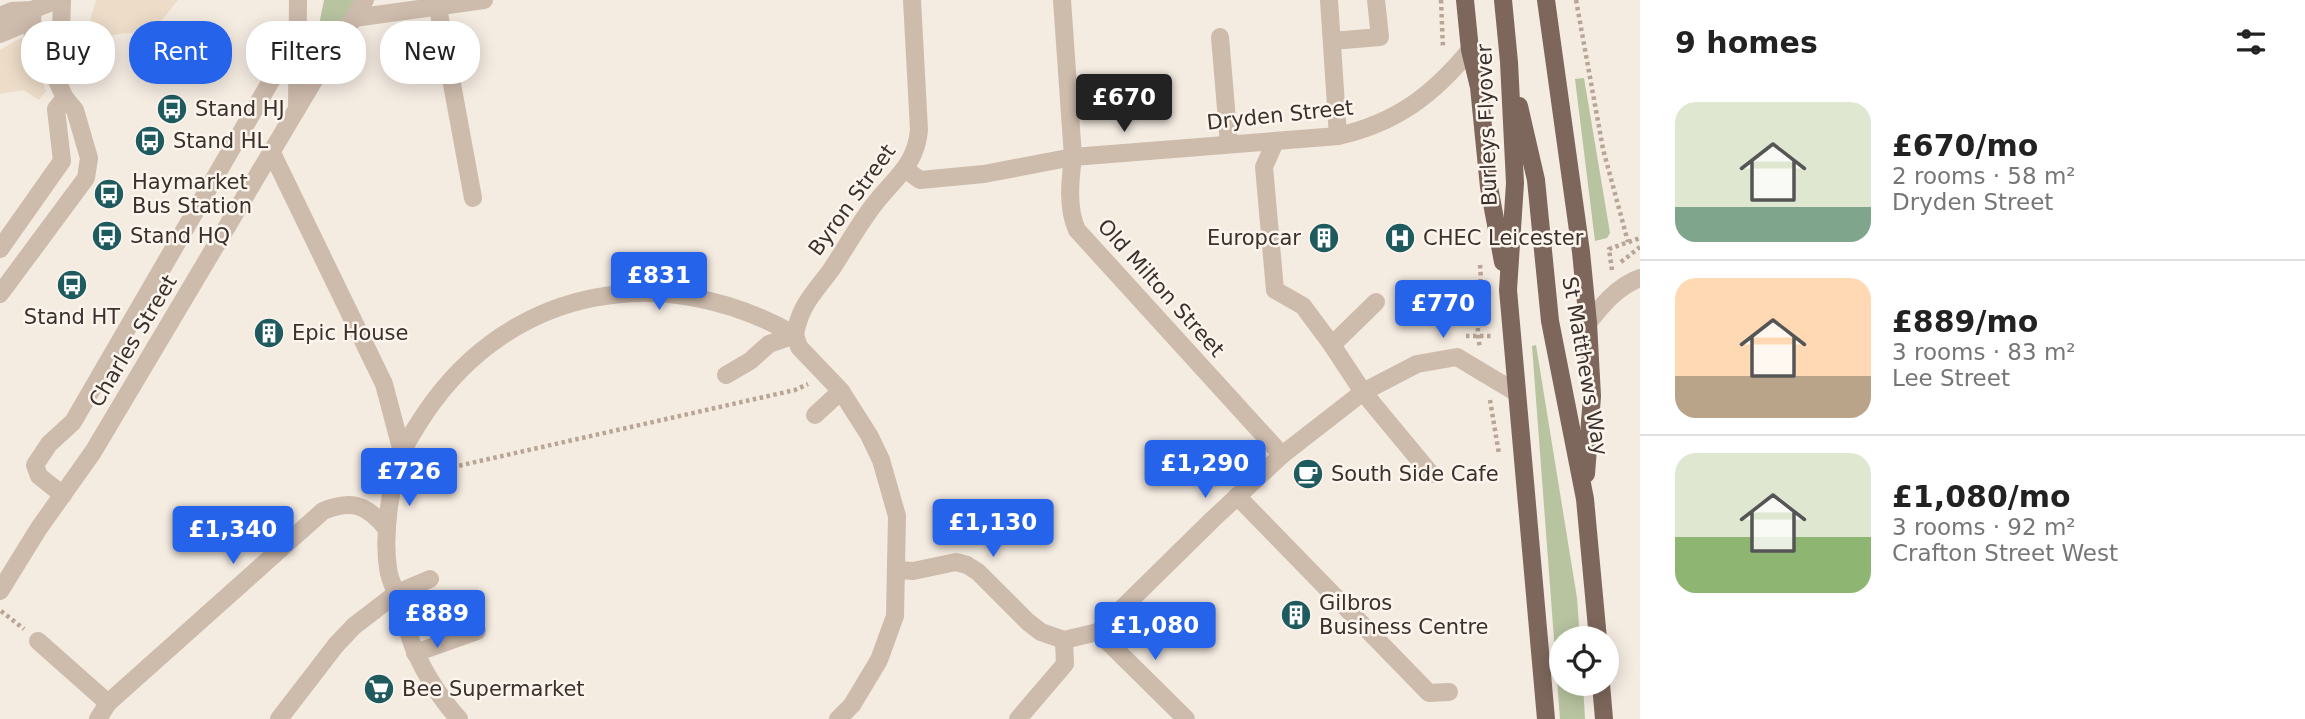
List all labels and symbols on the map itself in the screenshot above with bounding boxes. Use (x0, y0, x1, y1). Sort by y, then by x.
street label: Burleys Flyover (1472, 43, 1502, 207)
pin: £670 (1083, 74, 1165, 134)
bus stop icon: Stand HJ (155, 92, 189, 126)
street label: Dryden Street (1206, 95, 1354, 135)
place label: Stand HJ (195, 97, 285, 121)
bus stop icon: Stand HL (133, 124, 167, 158)
place label: Stand HL (173, 129, 269, 153)
street label: Byron Street (804, 140, 900, 260)
place label: Haymarket Bus Station (132, 170, 252, 218)
bus stop icon: Haymarket Bus Station (92, 177, 126, 211)
street label: Old Milton Street (1093, 214, 1229, 362)
bus stop icon: Stand HQ (90, 219, 124, 253)
building icon: Europcar (1307, 221, 1341, 255)
hospital icon: CHEC Leicester (1383, 221, 1417, 255)
place label: Stand HQ (130, 224, 230, 248)
place label: Europcar (1207, 226, 1301, 250)
place label: CHEC Leicester (1423, 226, 1584, 250)
pin: £831 (618, 252, 700, 312)
bus stop icon: Stand HT (55, 268, 89, 302)
street label: Charles Street (84, 271, 182, 411)
street label: St Matthews Way (1557, 275, 1613, 457)
pin: £770 (1402, 280, 1484, 340)
place label: Stand HT (24, 305, 120, 329)
building icon: Epic House (252, 316, 286, 350)
place label: Epic House (292, 321, 408, 345)
pin: £1,290 (1148, 440, 1262, 500)
pin: £726 (368, 448, 450, 508)
cafe icon: South Side Cafe (1291, 457, 1325, 491)
place label: South Side Cafe (1331, 462, 1499, 486)
pin: £1,130 (936, 500, 1050, 559)
pin: £1,340 (176, 506, 290, 566)
pin: £889 (396, 590, 478, 650)
place label: Gilbros Business Centre (1319, 591, 1489, 639)
building icon: Gilbros Business Centre (1279, 598, 1313, 632)
pin: £1,080 (1098, 602, 1212, 662)
supermarket icon: Bee Supermarket (362, 672, 396, 706)
place label: Bee Supermarket (402, 677, 585, 701)

